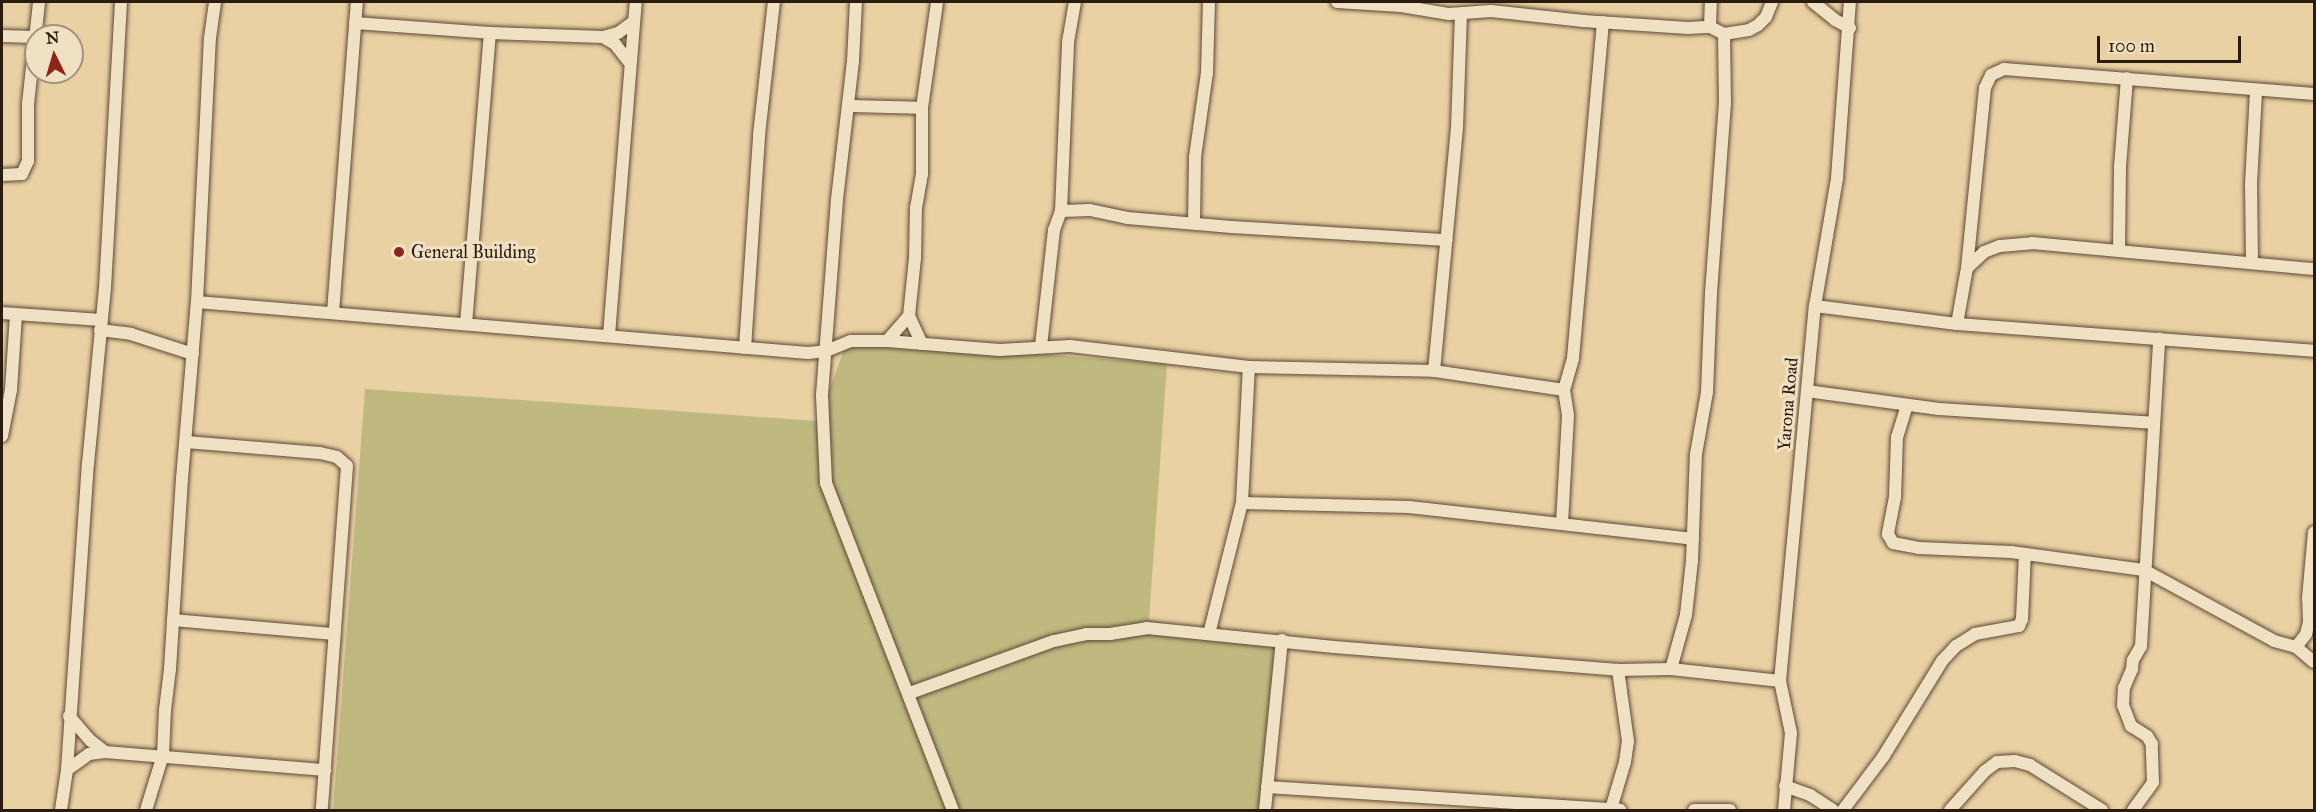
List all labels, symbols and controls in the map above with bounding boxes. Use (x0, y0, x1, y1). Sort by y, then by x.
north arrow (24, 24, 84, 84)
scale bar (2100, 24, 2244, 62)
text: N (45, 28, 60, 48)
text: 100 m (2108, 35, 2155, 57)
place label: General Building (411, 241, 535, 263)
marker: General Building (392, 245, 406, 259)
street label: Yarona Road (1773, 357, 1803, 451)

